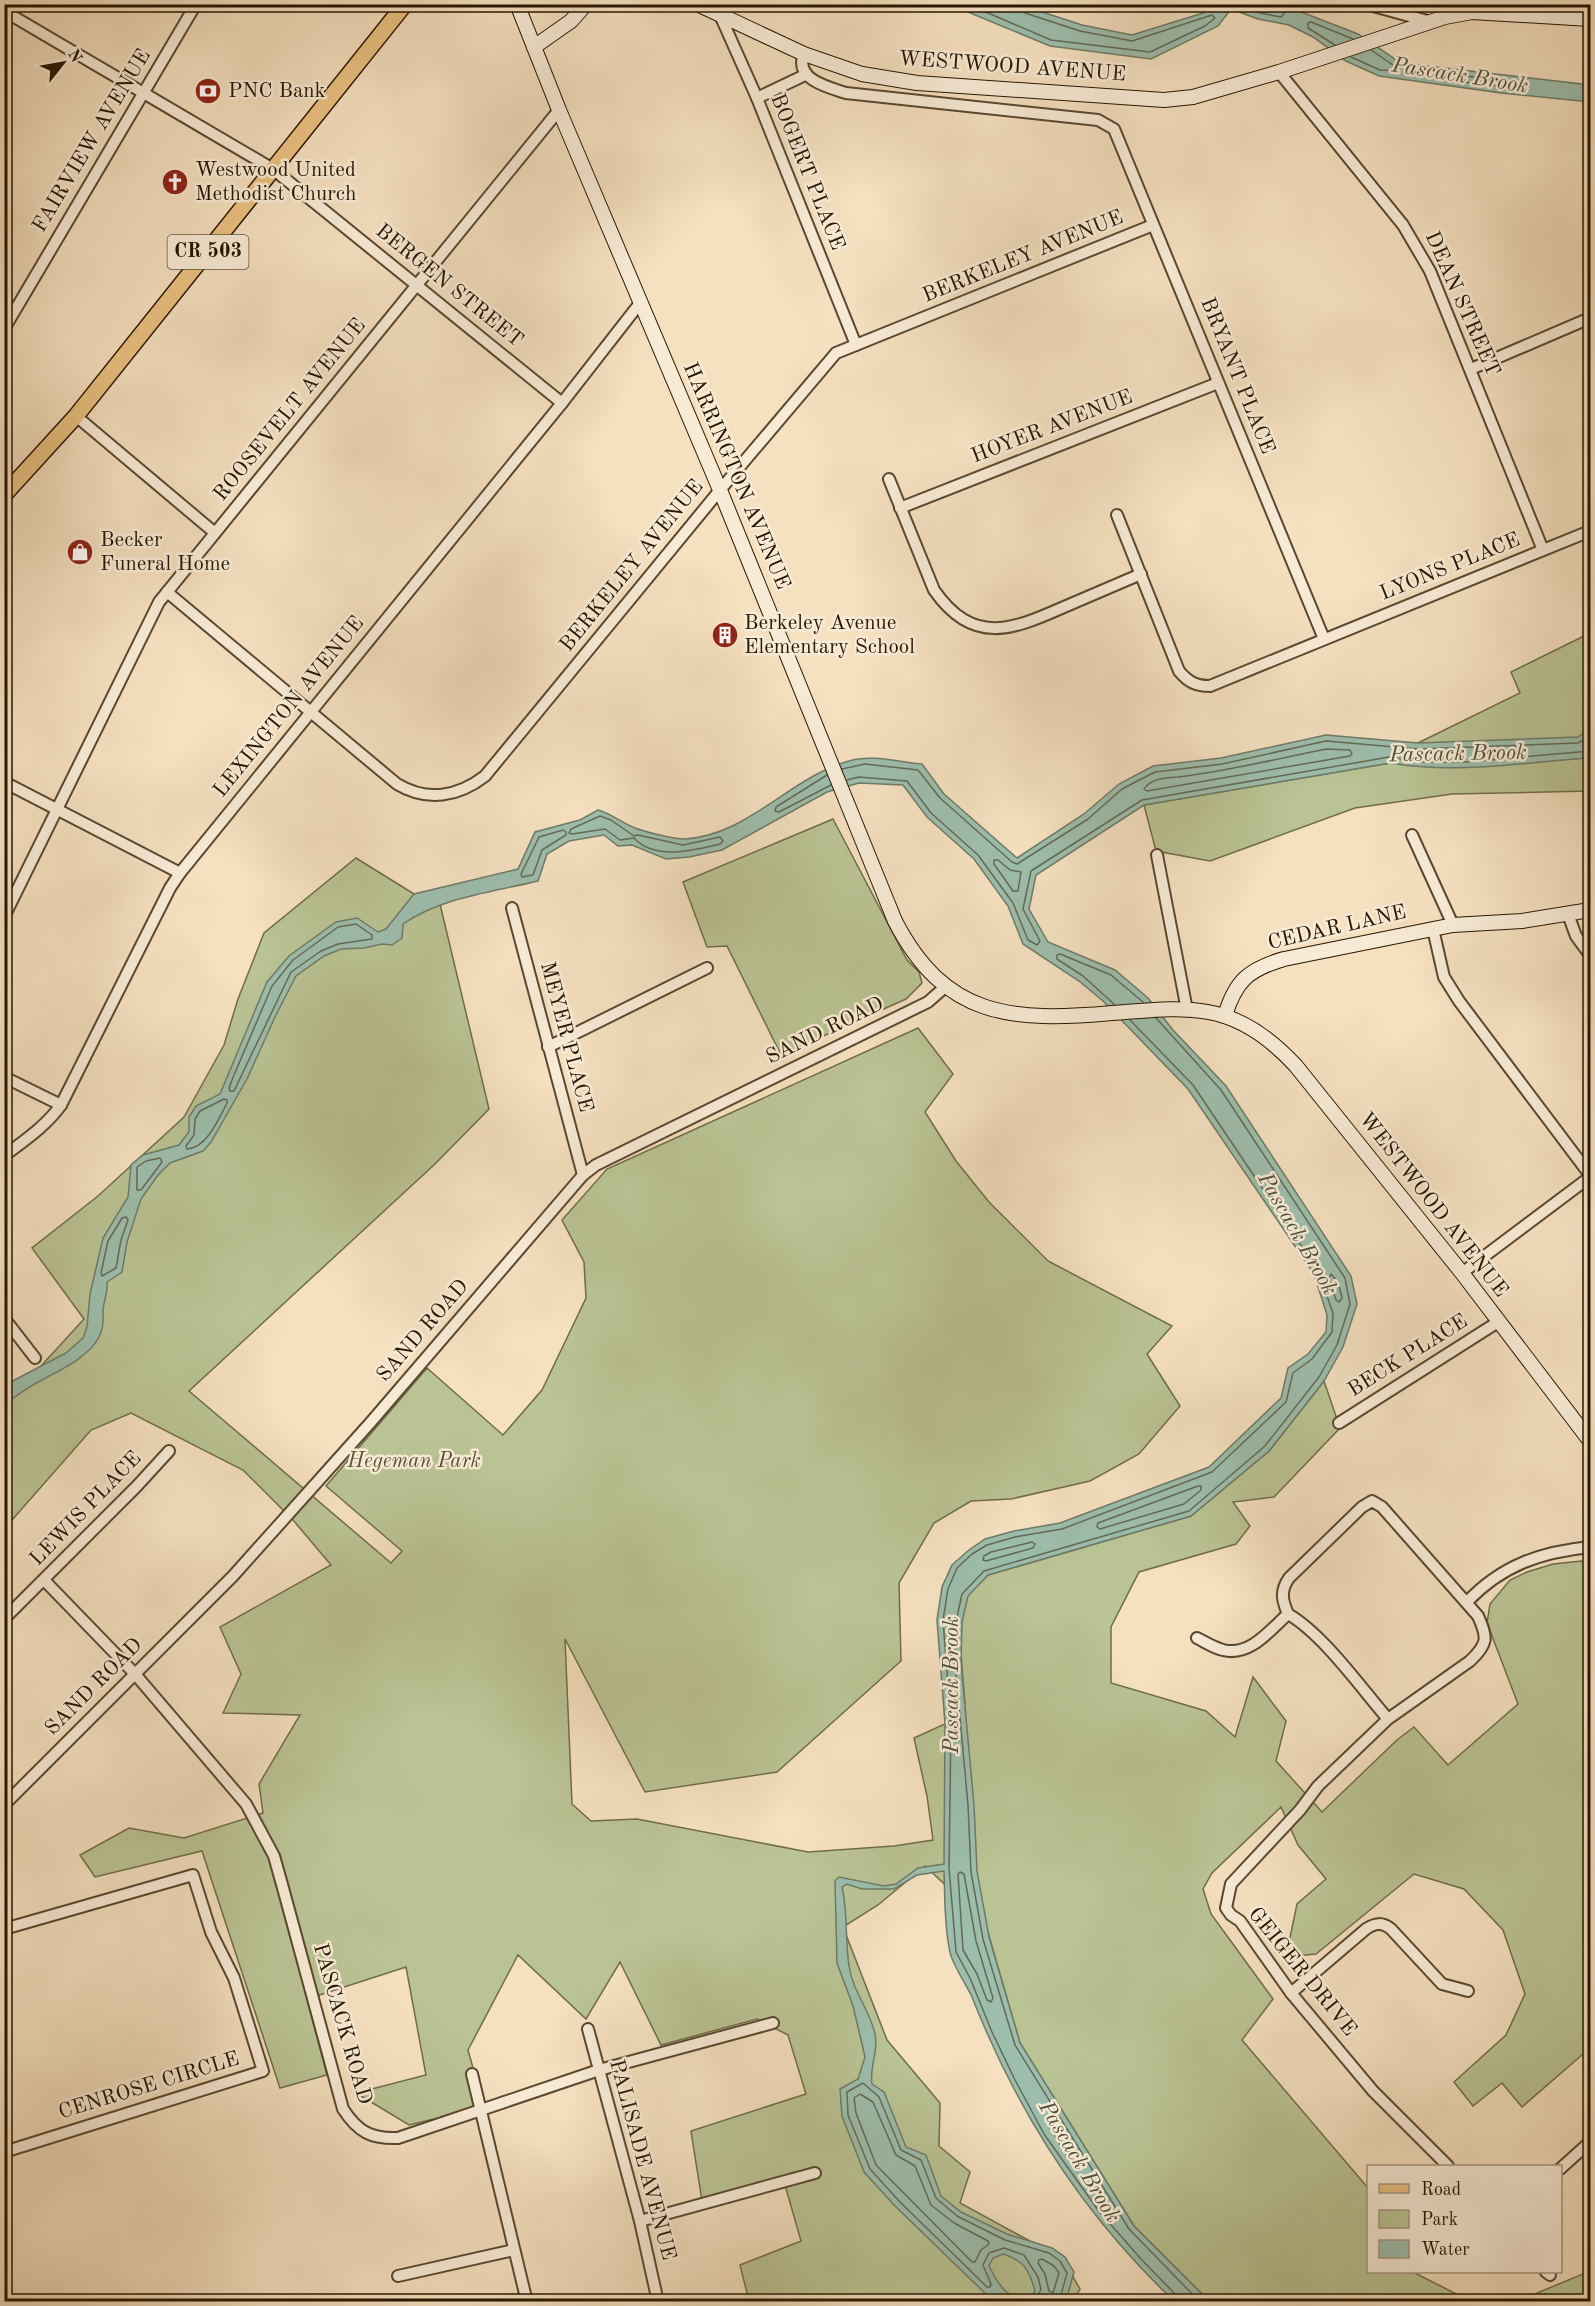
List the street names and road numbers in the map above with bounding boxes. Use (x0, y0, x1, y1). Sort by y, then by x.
street label: FAIRVIEW AVENUE (27, 45, 157, 237)
street label: WESTWOOD AVENUE (898, 49, 1126, 85)
street label: BOGERT PLACE (766, 91, 848, 253)
street label: BERKELEY AVENUE (920, 207, 1126, 307)
street label: BERGEN STREET (371, 220, 527, 352)
street label: DEAN STREET (1421, 228, 1503, 380)
road number: CR 503 (168, 235, 248, 269)
street label: BRYANT PLACE (1196, 295, 1278, 457)
street label: ROOSEVELT AVENUE (210, 315, 370, 505)
street label: HARRINGTON AVENUE (679, 359, 793, 593)
street label: HOYER AVENUE (968, 387, 1136, 467)
street label: BERKELEY AVENUE (556, 476, 708, 656)
street label: LYONS PLACE (1377, 529, 1523, 605)
street label: LEXINGTON AVENUE (210, 613, 368, 801)
street label: CEDAR LANE (1266, 902, 1408, 954)
street label: MEYER PLACE (536, 960, 596, 1114)
street label: SAND ROAD (763, 994, 887, 1068)
street label: WESTWOOD AVENUE (1355, 1109, 1511, 1301)
street label: SAND ROAD (373, 1276, 473, 1386)
street label: BECK PLACE (1344, 1311, 1472, 1401)
street label: LEWIS PLACE (26, 1448, 146, 1570)
street label: SAND ROAD (41, 1634, 147, 1740)
street label: GEIGER DRIVE (1244, 1904, 1360, 2040)
street label: PASCACK ROAD (309, 1941, 375, 2107)
street label: CENROSE CIRCLE (56, 2048, 242, 2124)
street label: PALISADE AVENUE (605, 2057, 679, 2263)

